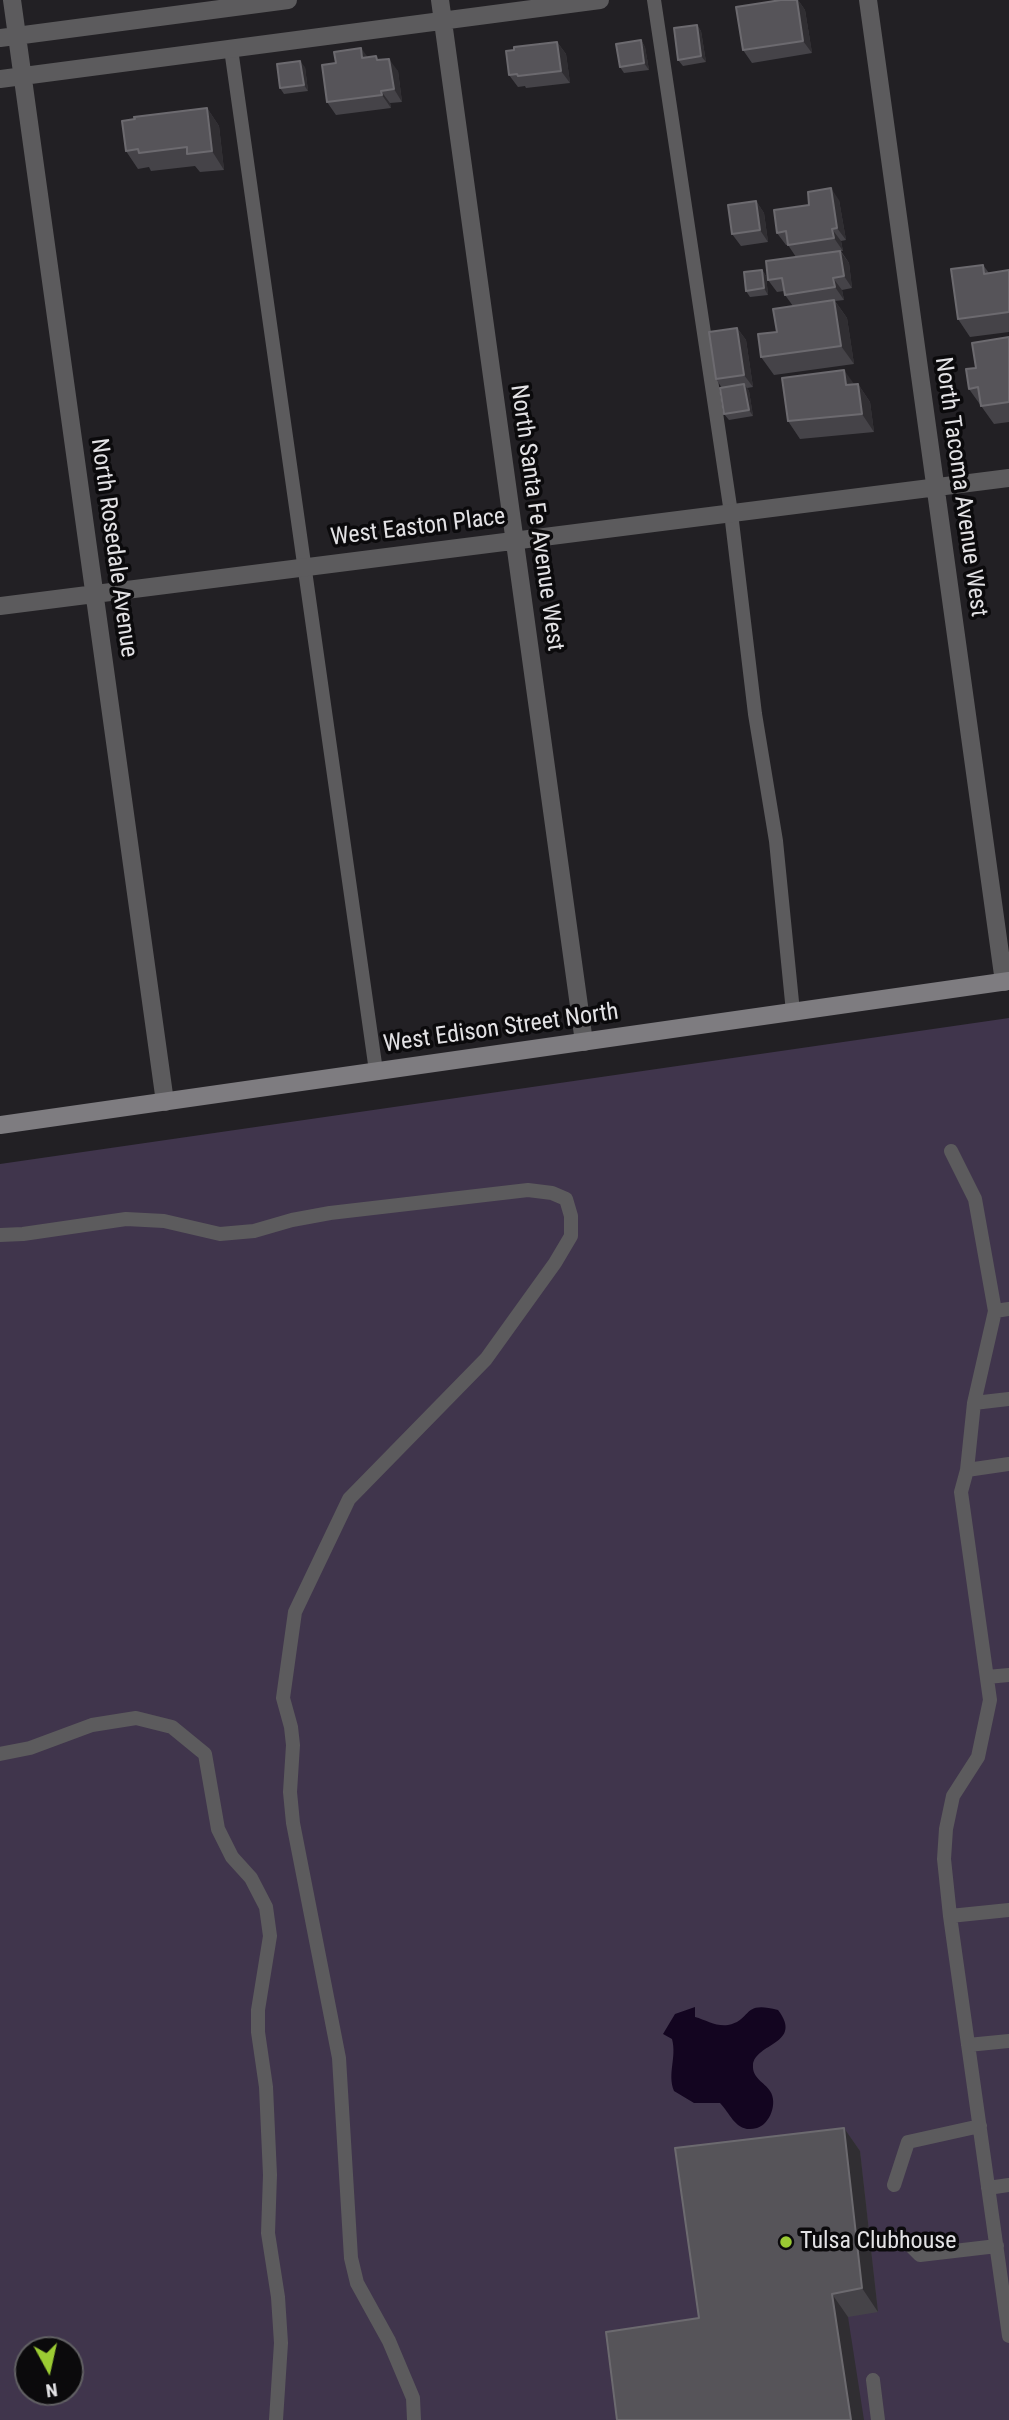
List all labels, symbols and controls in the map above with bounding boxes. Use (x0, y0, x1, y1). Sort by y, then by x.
street label: North Tacoma Avenue West (928, 355, 992, 619)
street label: North Santa Fe Avenue West (503, 383, 569, 653)
street label: North Rosedale Avenue (83, 437, 143, 659)
street label: West Easton Place (329, 503, 507, 553)
street label: West Edison Street North (382, 998, 620, 1060)
place label: Tulsa Clubhouse (800, 2228, 956, 2256)
marker: Tulsa Clubhouse (778, 2234, 794, 2250)
north arrow (14, 2336, 84, 2406)
text: N (44, 2378, 59, 2403)

